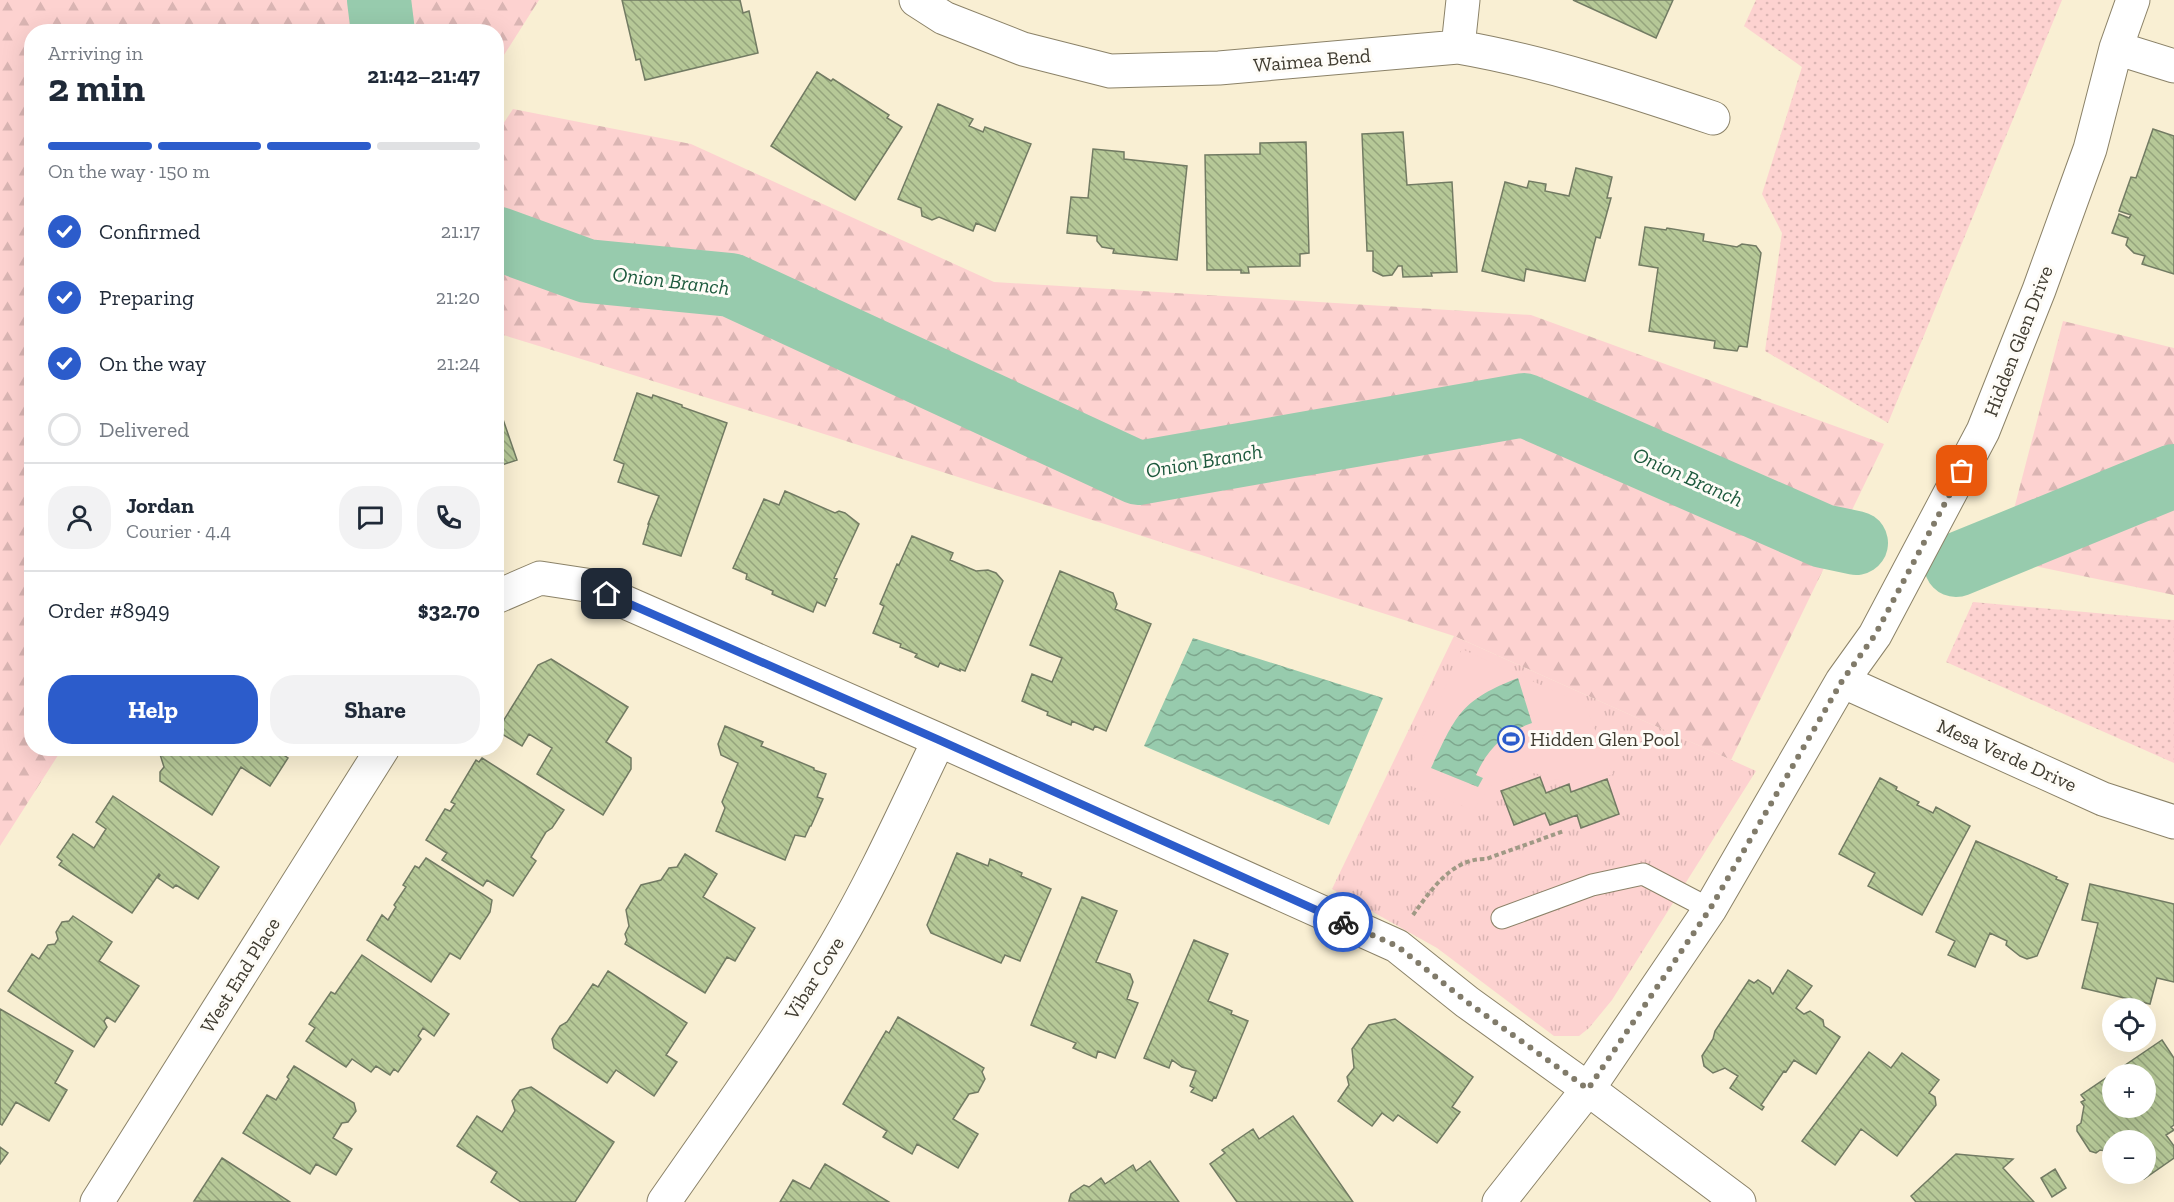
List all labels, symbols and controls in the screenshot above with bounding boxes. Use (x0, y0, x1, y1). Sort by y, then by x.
text: Arriving in (48, 41, 143, 65)
street label: Waimea Bend (1252, 43, 1372, 77)
text: 21:42–21:47 (367, 62, 480, 89)
text: 2 min (48, 64, 145, 111)
text: On the way · 150 m (48, 159, 210, 183)
icon: check (48, 215, 81, 248)
text: Confirmed (99, 218, 200, 245)
text: 21:17 (441, 219, 480, 243)
water label: Onion Branch (611, 261, 731, 300)
street label: Hidden Glen Drive (1978, 262, 2058, 420)
icon: check (48, 281, 81, 314)
text: Preparing (99, 284, 194, 311)
text: 21:20 (436, 285, 480, 309)
icon: check (48, 347, 81, 380)
text: On the way (99, 350, 206, 377)
text: 21:24 (436, 351, 480, 375)
text: Delivered (99, 416, 189, 443)
water label: Onion Branch (1144, 438, 1264, 483)
water label: Onion Branch (1629, 441, 1747, 512)
pin (1936, 445, 1987, 496)
icon: bag (1945, 454, 1978, 487)
button: person (48, 486, 111, 549)
button: chat (339, 486, 402, 549)
button: phone (417, 486, 480, 549)
text: Jordan (126, 492, 194, 519)
text: Courier · 4.4 (126, 519, 231, 543)
pin (581, 568, 632, 619)
icon: home (590, 577, 623, 610)
text: Order #8949 (48, 597, 170, 624)
text: $32.70 (418, 597, 480, 624)
button: Help (48, 675, 258, 744)
button: Share (270, 675, 480, 744)
street label: Mesa Verde Drive (1933, 713, 2081, 797)
sports icon: Hidden Glen Pool (1496, 724, 1526, 754)
place label: Hidden Glen Pool (1530, 727, 1679, 751)
courier (1313, 892, 1373, 952)
icon: bike (1327, 906, 1360, 939)
street label: West End Place (195, 913, 285, 1037)
street label: Vibar Cove (779, 932, 849, 1025)
map controls (2102, 998, 2156, 1184)
button: locate (2102, 998, 2156, 1052)
button: + (2102, 1064, 2156, 1118)
button: − (2102, 1130, 2156, 1184)

